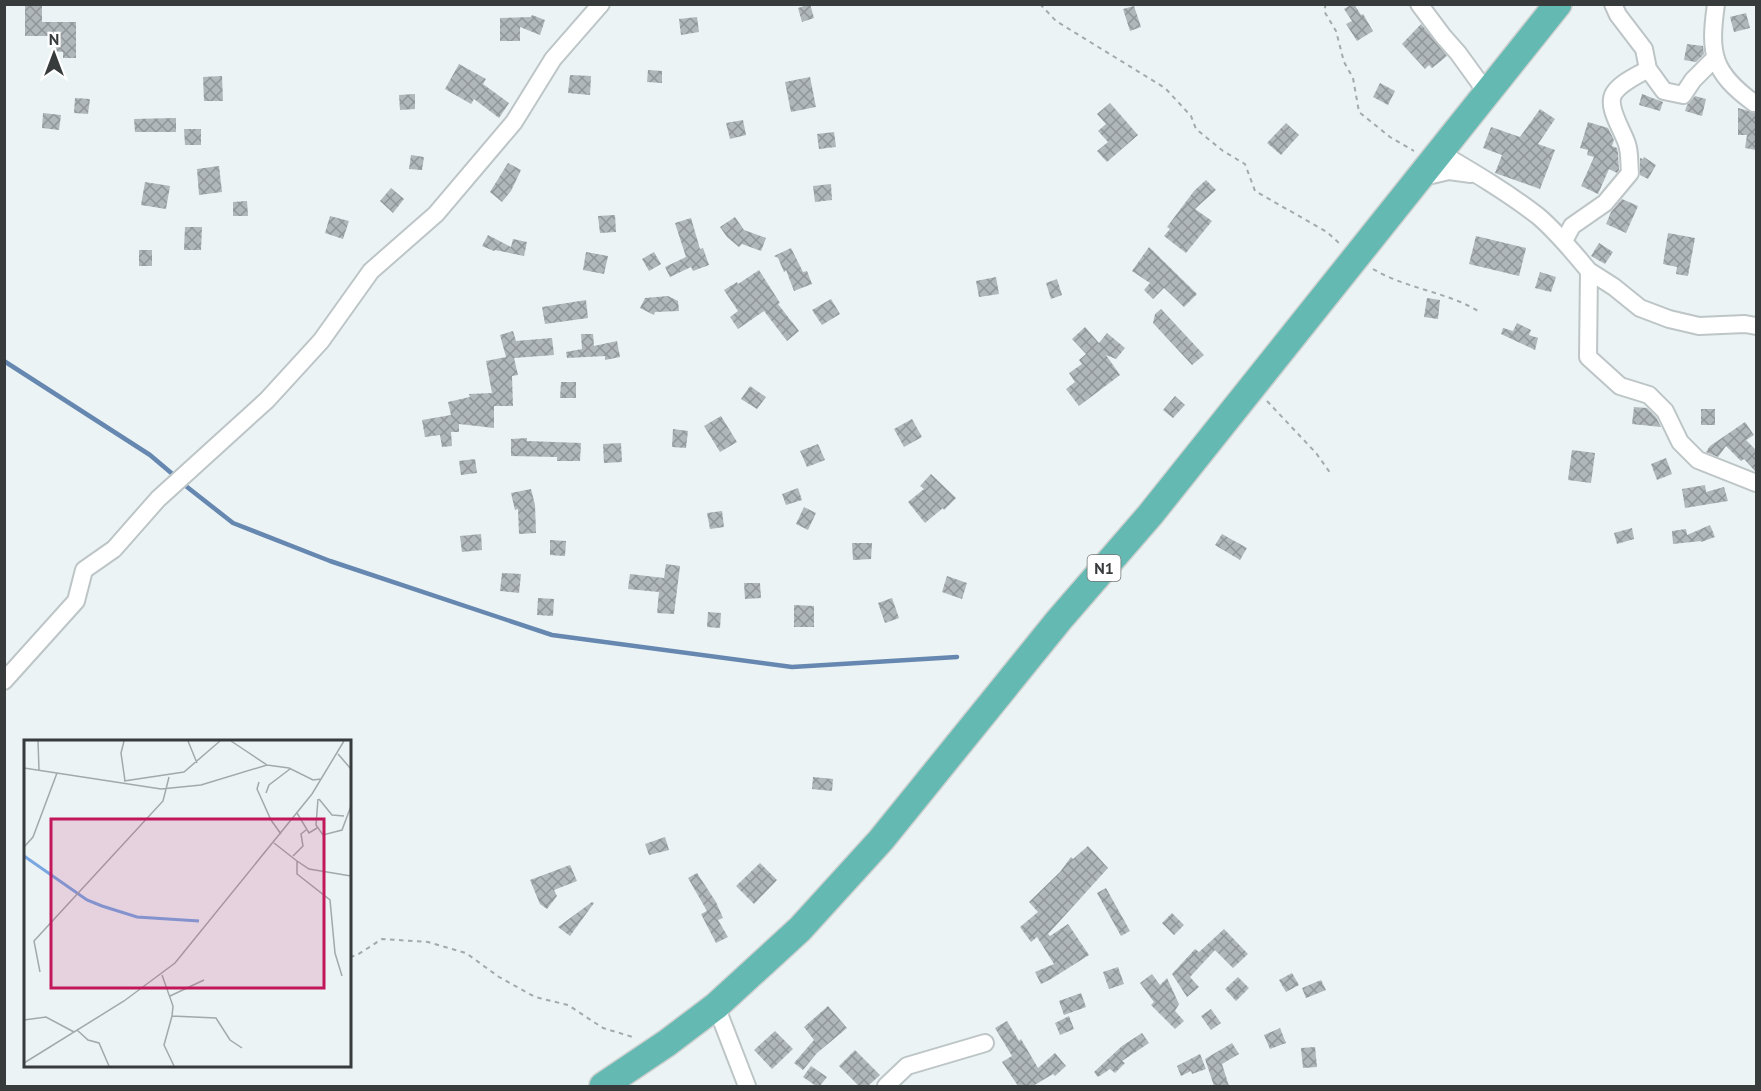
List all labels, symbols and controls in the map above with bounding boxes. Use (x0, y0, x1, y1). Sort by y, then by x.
north arrow (24, 24, 84, 84)
text: N (49, 29, 59, 49)
road number: N1 (1088, 555, 1120, 581)
inset map (24, 740, 351, 1067)

